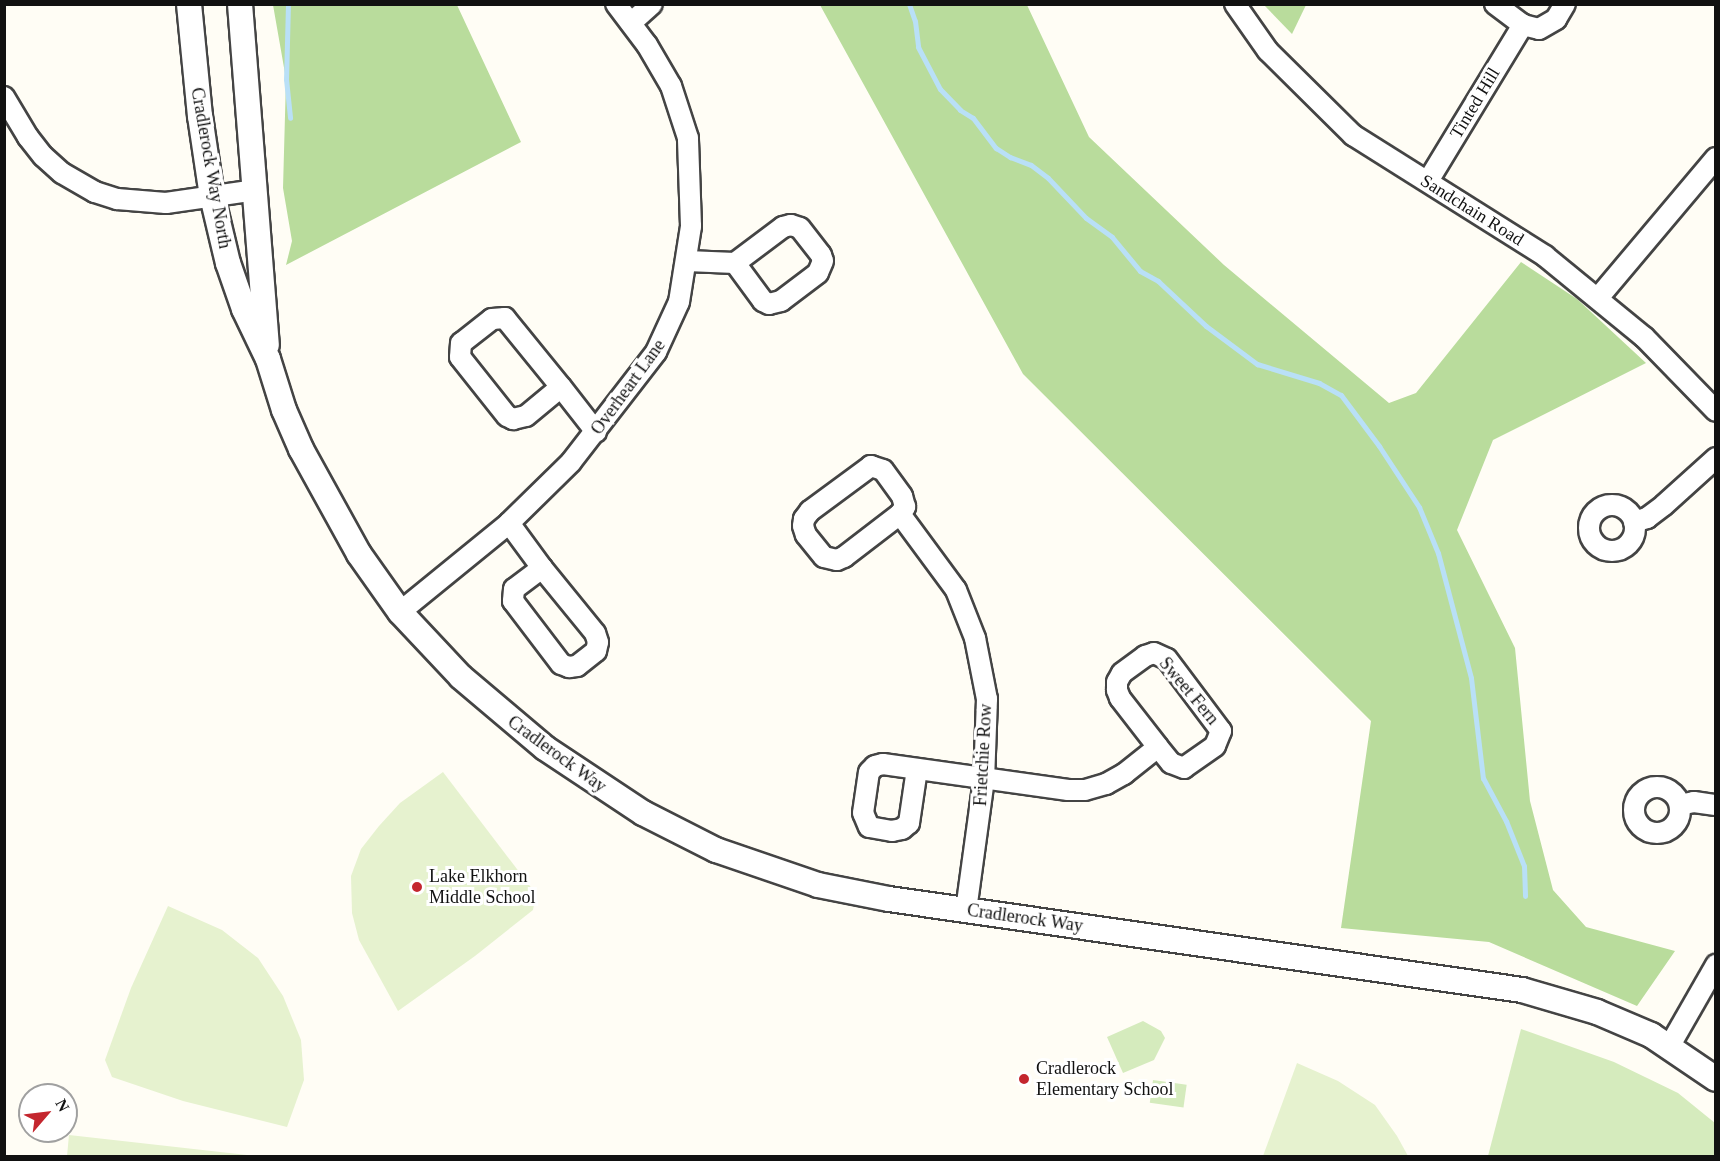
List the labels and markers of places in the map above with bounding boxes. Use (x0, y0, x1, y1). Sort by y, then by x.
place label: Lake Elkhorn Middle School (429, 866, 535, 908)
marker: Lake Elkhorn Middle School (410, 880, 424, 894)
place label: Cradlerock Elementary School (1036, 1058, 1173, 1100)
marker: Cradlerock Elementary School (1017, 1072, 1031, 1086)

